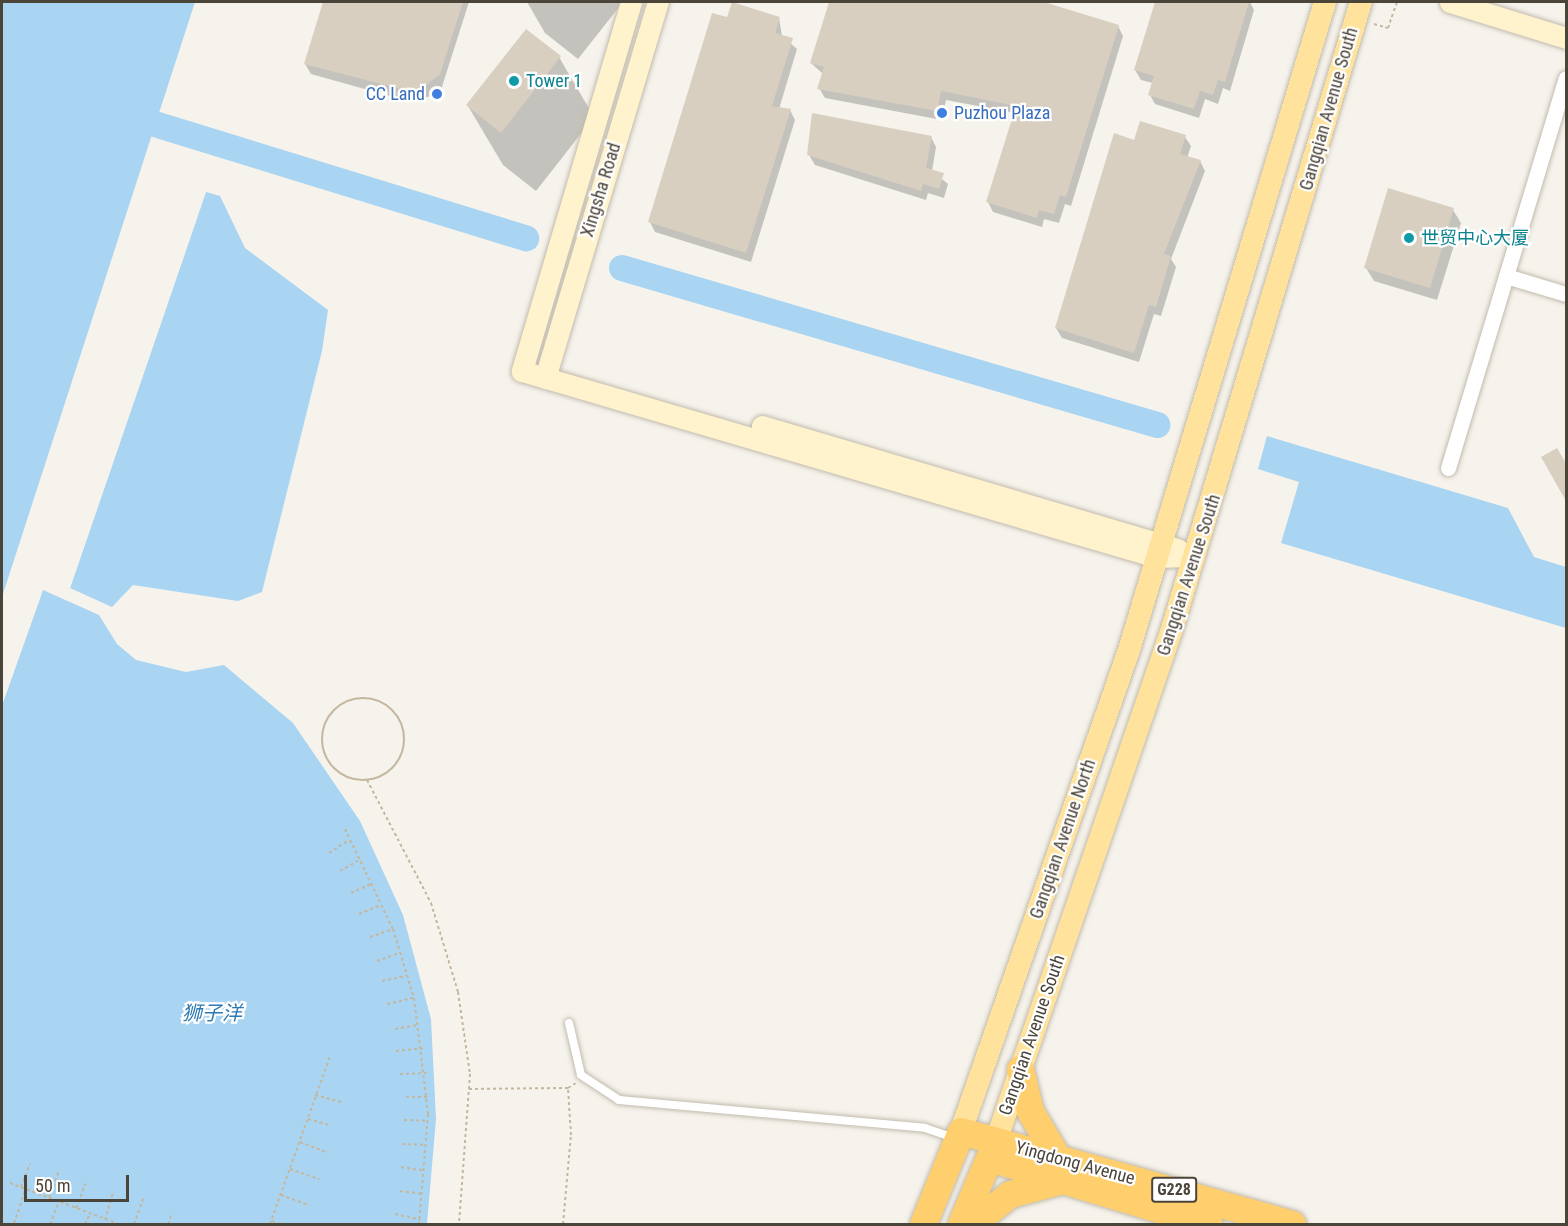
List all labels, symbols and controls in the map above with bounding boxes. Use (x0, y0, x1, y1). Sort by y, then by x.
street label: Gangqian Avenue South (1295, 25, 1363, 193)
place label: Tower 1 (526, 70, 582, 92)
marker: Tower 1 (507, 74, 521, 88)
place label: CC Land (366, 83, 425, 105)
marker: CC Land (430, 87, 444, 101)
place label: Puzhou Plaza (954, 102, 1050, 124)
marker: Puzhou Plaza (935, 106, 949, 120)
street label: Xingsha Road (576, 140, 626, 240)
place label: 世贸中心大厦 (1421, 227, 1529, 249)
marker: 世贸中心大厦 (1402, 231, 1416, 245)
street label: Gangqian Avenue South (1153, 492, 1225, 658)
street label: Gangqian Avenue North (1026, 756, 1100, 922)
street label: Gangqian Avenue South (994, 952, 1070, 1118)
water label: 狮子洋 (182, 1001, 242, 1025)
street label: Yingdong Avenue (1013, 1137, 1137, 1189)
scale bar (27, 1163, 132, 1201)
text: 50 m (35, 1175, 70, 1196)
road number: G228 (1150, 1177, 1198, 1203)

